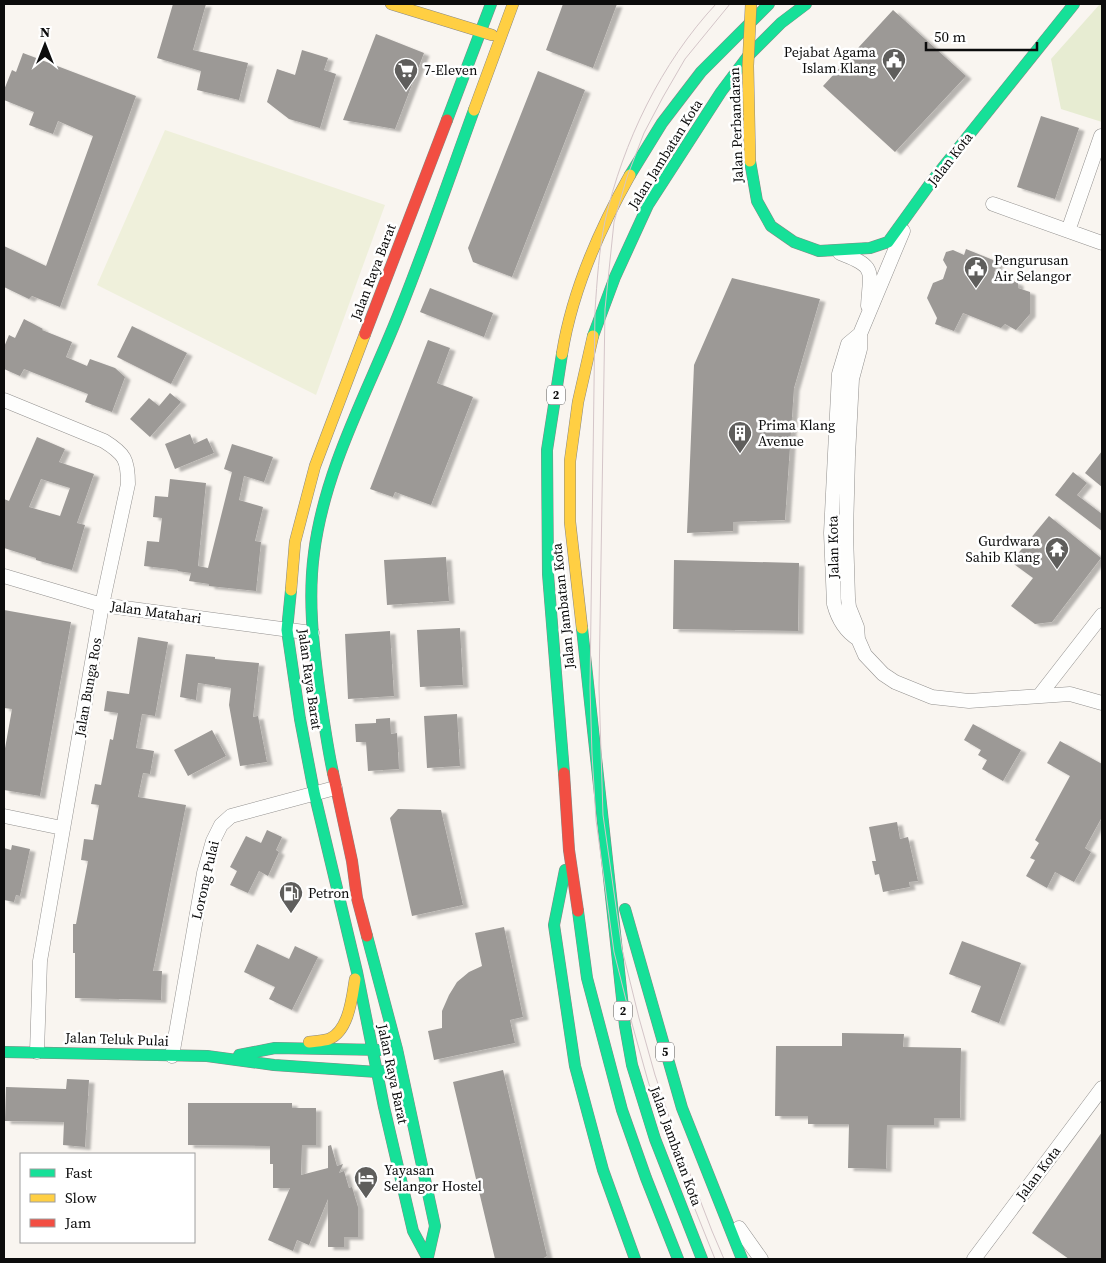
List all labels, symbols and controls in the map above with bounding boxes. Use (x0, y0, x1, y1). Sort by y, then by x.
north arrow (20, 20, 70, 70)
scale bar (926, 20, 1037, 52)
text: N (40, 22, 50, 42)
text: 50 m (934, 26, 966, 47)
place label: Pejabat Agama Islam Klang (784, 42, 877, 78)
public building icon: Pejabat Agama Islam Klang (881, 47, 907, 81)
supermarket icon: 7-Eleven (393, 57, 419, 91)
place label: 7-Eleven (424, 60, 478, 80)
street label: Jalan Perbandaran (724, 66, 748, 184)
street label: Jalan Jambatan Kota (623, 94, 707, 214)
street label: Jalan Kota (922, 127, 978, 191)
street label: Jalan Raya Barat (345, 221, 401, 324)
place label: Pengurusan Air Selangor (994, 250, 1071, 286)
public building icon: Pengurusan Air Selangor (963, 255, 989, 289)
road number: 2 (547, 386, 565, 404)
place label: Prima Klang Avenue (758, 415, 835, 451)
building icon: Prima Klang Avenue (727, 420, 753, 454)
street label: Jalan Kota (822, 514, 844, 580)
place label: Gurdwara Sahib Klang (966, 531, 1041, 567)
temple icon: Gurdwara Sahib Klang (1044, 536, 1070, 570)
street label: Jalan Jambatan Kota (546, 541, 580, 671)
street label: Jalan Matahari (108, 596, 203, 628)
street label: Jalan Raya Barat (293, 626, 327, 731)
street label: Jalan Bunga Ros (69, 636, 107, 739)
street label: Lorong Pulai (186, 839, 224, 921)
fuel station icon: Petron (278, 880, 304, 914)
place label: Petron (308, 883, 350, 903)
road number: 2 (614, 1001, 632, 1020)
street label: Jalan Raya Barat (372, 1021, 413, 1126)
street label: Jalan Teluk Pulai (64, 1027, 169, 1051)
road number: 5 (656, 1042, 674, 1062)
street label: Jalan Jambatan Kota (645, 1082, 707, 1210)
street label: Jalan Kota (1010, 1141, 1065, 1205)
legend (20, 1153, 195, 1243)
place label: Yayasan Selangor Hostel (384, 1160, 482, 1196)
text: Fast (65, 1162, 92, 1183)
hotel icon: Yayasan Selangor Hostel (353, 1165, 379, 1199)
text: Slow (65, 1187, 97, 1208)
text: Jam (64, 1212, 92, 1233)

